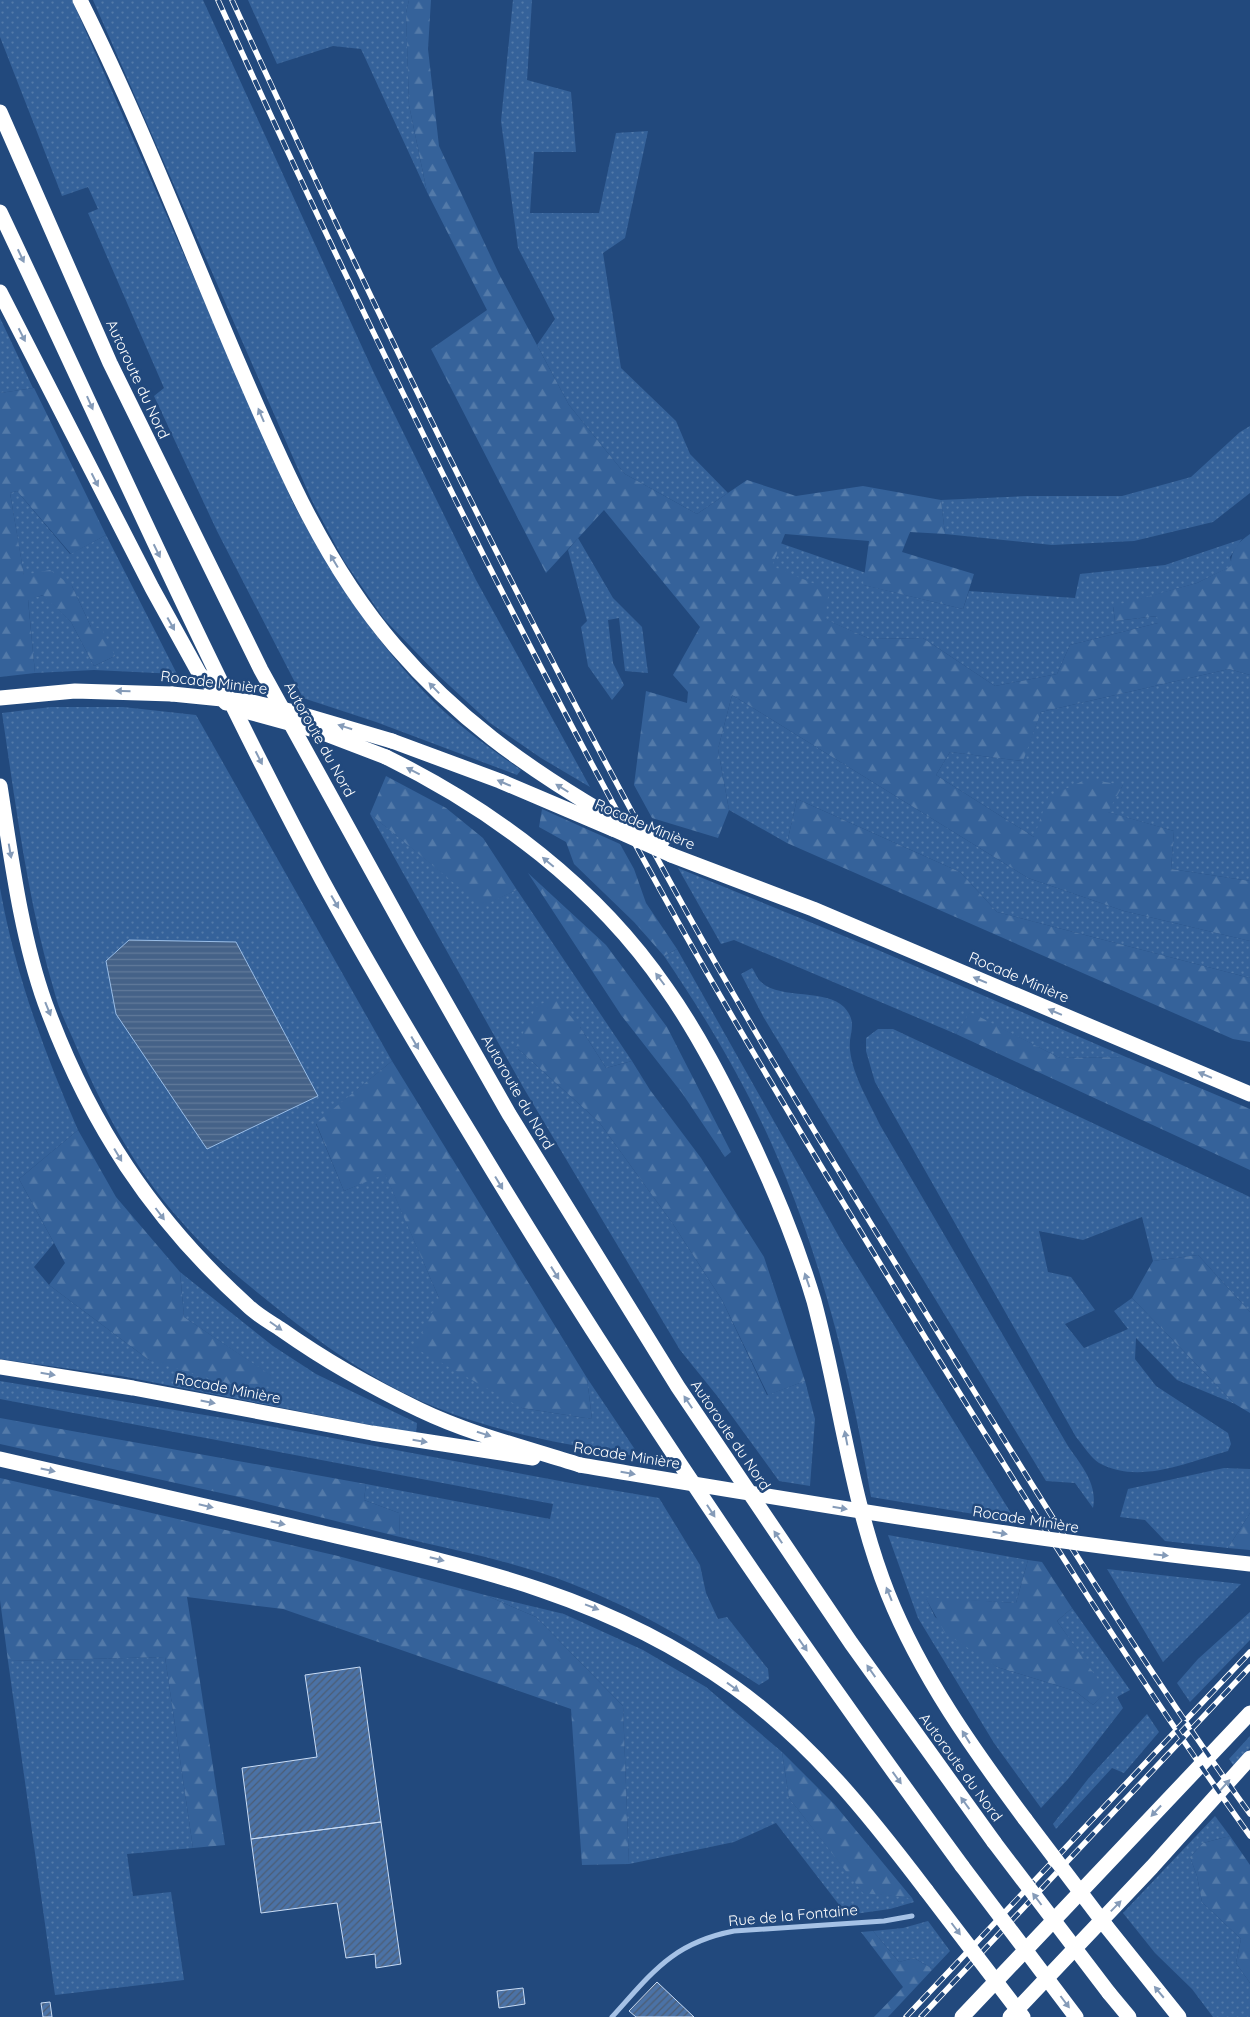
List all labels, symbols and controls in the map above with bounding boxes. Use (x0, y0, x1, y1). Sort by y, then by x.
one-way arrow (17, 249, 25, 263)
street label: Autoroute du Nord (102, 316, 174, 442)
one-way arrow (18, 328, 26, 343)
one-way arrow (86, 396, 94, 410)
one-way arrow (257, 408, 265, 422)
one-way arrow (91, 473, 99, 488)
one-way arrow (153, 544, 161, 558)
one-way arrow (330, 554, 339, 567)
one-way arrow (167, 617, 176, 630)
street label: Rocade Minière (160, 666, 268, 698)
street label: Autoroute du Nord (280, 678, 360, 800)
one-way arrow (429, 682, 441, 694)
one-way arrow (115, 687, 131, 695)
one-way arrow (337, 723, 352, 731)
one-way arrow (255, 751, 263, 766)
one-way arrow (406, 767, 420, 775)
one-way arrow (496, 778, 511, 786)
one-way arrow (555, 783, 568, 792)
street label: Rocade Minière (592, 794, 698, 854)
one-way arrow (7, 844, 15, 860)
one-way arrow (541, 856, 554, 867)
one-way arrow (331, 895, 339, 910)
street label: Rocade Minière (966, 947, 1072, 1007)
one-way arrow (654, 973, 665, 986)
one-way arrow (973, 976, 988, 983)
one-way arrow (44, 1002, 52, 1016)
one-way arrow (1048, 1007, 1062, 1015)
street label: Autoroute du Nord (477, 1031, 559, 1153)
one-way arrow (411, 1037, 420, 1050)
one-way arrow (1198, 1070, 1212, 1078)
one-way arrow (114, 1149, 123, 1162)
one-way arrow (495, 1176, 504, 1189)
one-way arrow (155, 1207, 165, 1221)
one-way arrow (550, 1266, 560, 1279)
one-way arrow (803, 1272, 811, 1287)
one-way arrow (269, 1321, 283, 1331)
street label: Rocade Minière (173, 1368, 283, 1408)
one-way arrow (41, 1371, 57, 1379)
street label: Autoroute du Nord (687, 1376, 775, 1494)
one-way arrow (683, 1395, 693, 1409)
one-way arrow (201, 1398, 216, 1406)
one-way arrow (841, 1429, 849, 1445)
one-way arrow (476, 1431, 491, 1438)
one-way arrow (413, 1437, 429, 1445)
street label: Rocade Minière (572, 1437, 682, 1473)
one-way arrow (40, 1466, 55, 1474)
one-way arrow (620, 1469, 636, 1477)
street label: Rocade Minière (971, 1501, 1081, 1537)
one-way arrow (199, 1502, 214, 1510)
one-way arrow (706, 1504, 716, 1518)
one-way arrow (832, 1505, 848, 1513)
one-way arrow (271, 1519, 286, 1527)
one-way arrow (993, 1529, 1009, 1537)
one-way arrow (773, 1530, 783, 1544)
one-way arrow (1154, 1551, 1170, 1559)
one-way arrow (429, 1555, 444, 1563)
one-way arrow (884, 1587, 892, 1601)
one-way arrow (585, 1604, 599, 1612)
one-way arrow (798, 1638, 808, 1652)
one-way arrow (866, 1664, 876, 1678)
one-way arrow (726, 1681, 739, 1692)
street label: Autoroute du Nord (915, 1709, 1007, 1825)
one-way arrow (962, 1730, 971, 1743)
one-way arrow (892, 1771, 903, 1784)
one-way arrow (1219, 1780, 1231, 1792)
one-way arrow (960, 1797, 971, 1810)
one-way arrow (1150, 1805, 1162, 1817)
one-way arrow (1032, 1893, 1043, 1906)
street label: Rue de la Fontaine (728, 1900, 858, 1930)
one-way arrow (1110, 1900, 1122, 1912)
one-way arrow (950, 1922, 961, 1935)
one-way arrow (1153, 1986, 1164, 1999)
one-way arrow (1060, 1995, 1071, 2008)

